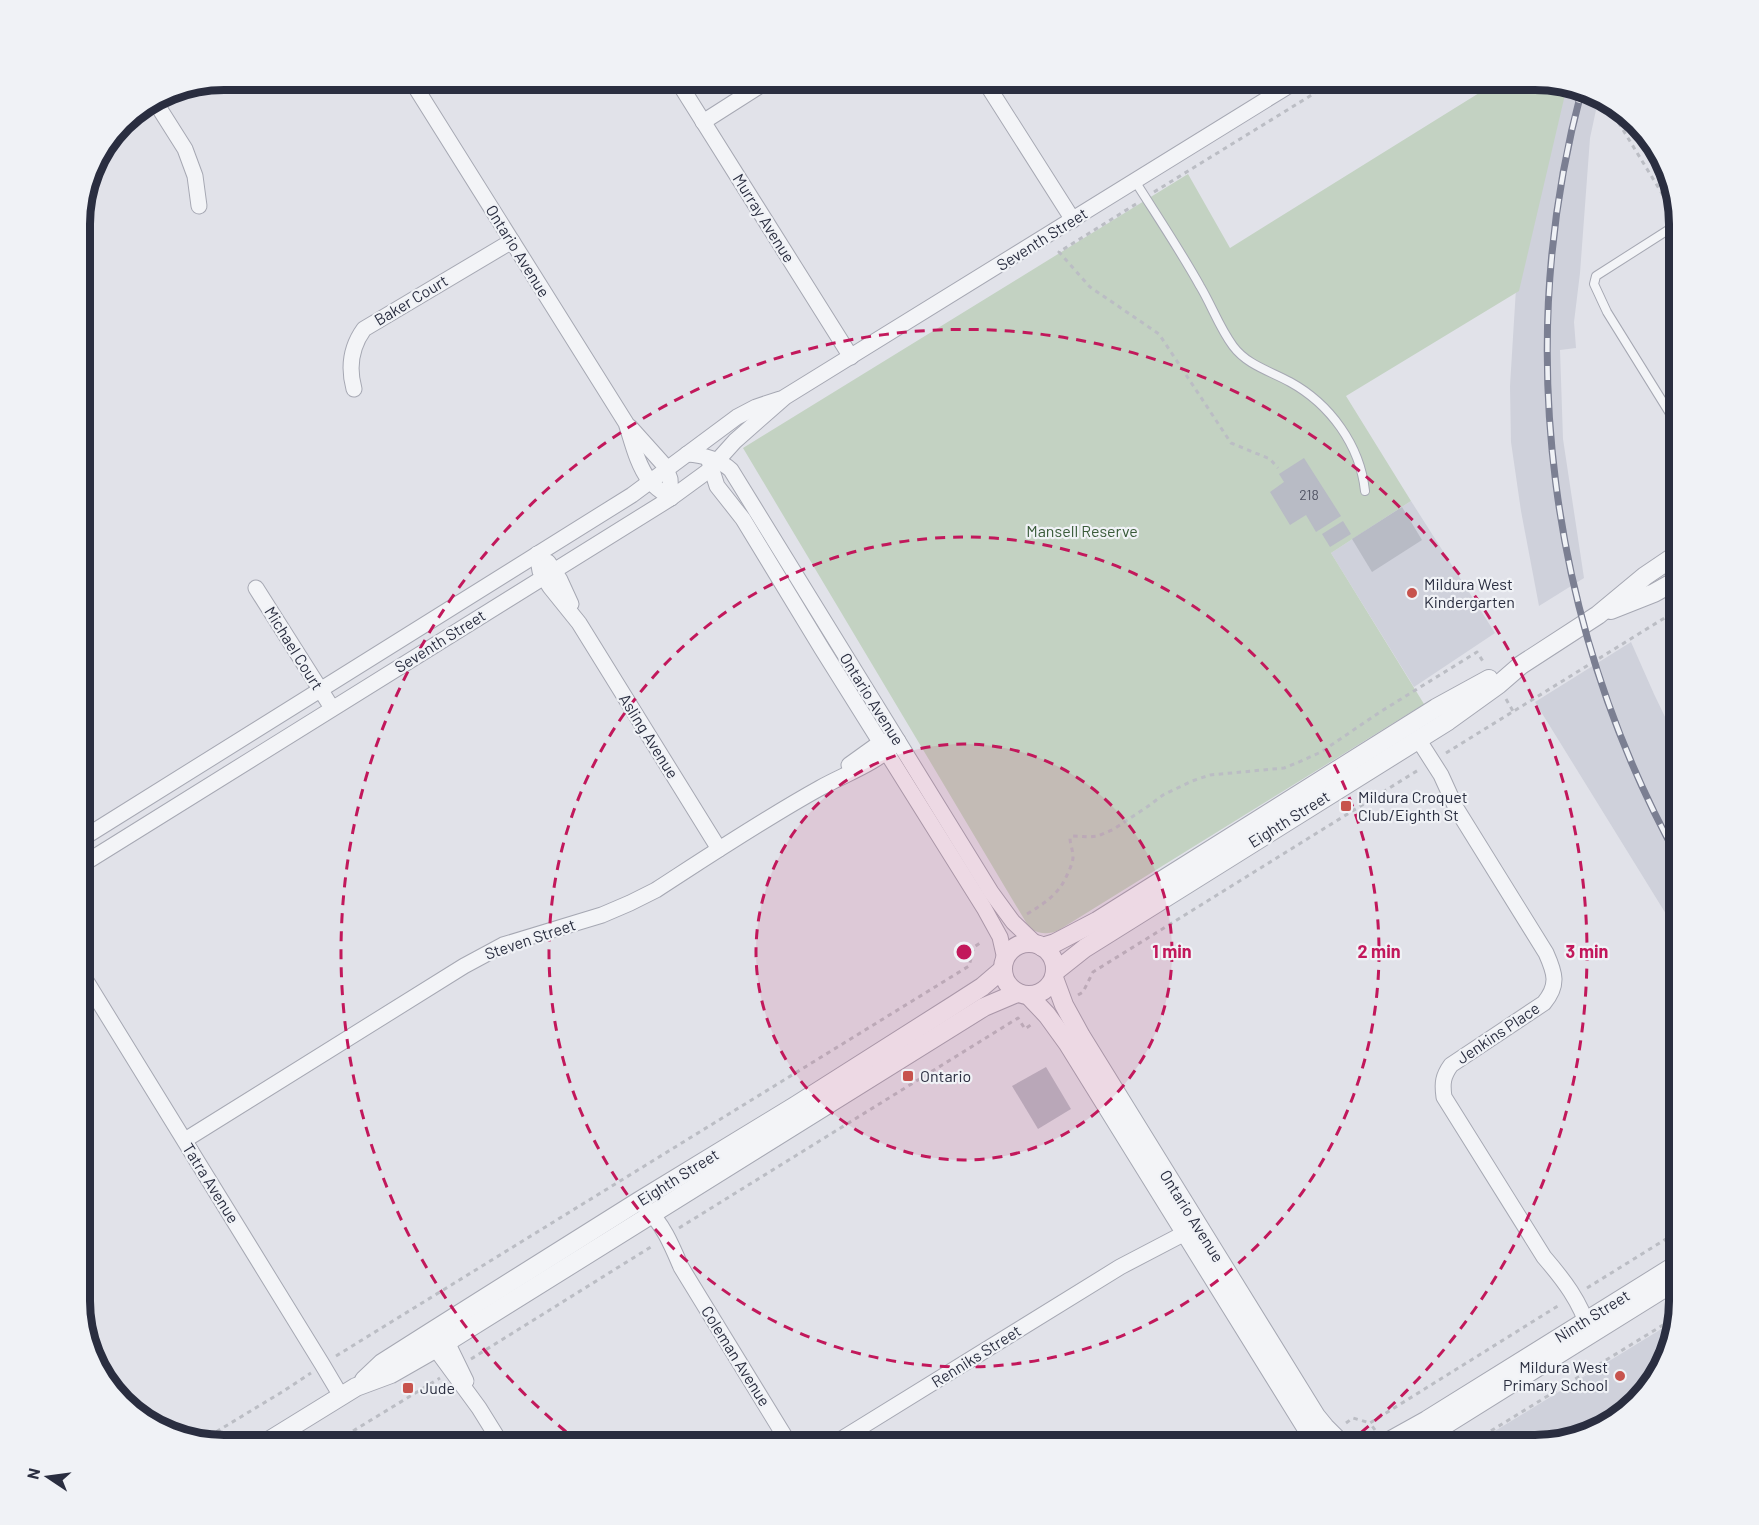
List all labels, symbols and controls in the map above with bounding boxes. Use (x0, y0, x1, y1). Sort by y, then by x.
street label: Murray Avenue (730, 170, 799, 266)
street label: Ontario Avenue (482, 201, 554, 300)
street label: Seventh Street (993, 203, 1091, 274)
street label: Baker Court (371, 270, 451, 329)
house number: 218 (1299, 486, 1319, 503)
park label: Mansell Reserve (1026, 521, 1138, 540)
place label: Mildura West Kindergarten (1424, 574, 1515, 611)
marker: Mildura West Kindergarten (1405, 586, 1419, 600)
street label: Michael Court (261, 602, 328, 693)
street label: Seventh Street (391, 605, 489, 676)
street label: Ontario Avenue (836, 649, 908, 748)
street label: Asling Avenue (616, 690, 683, 782)
street label: Eighth Street (1245, 786, 1333, 851)
place label: Mildura Croquet Club/Eighth St (1358, 787, 1468, 824)
marker: Mildura Croquet Club/Eighth St (1339, 799, 1353, 813)
street label: Steven Street (482, 914, 578, 963)
text: 1 min (1152, 940, 1192, 962)
text: 2 min (1357, 940, 1401, 962)
text: 3 min (1566, 940, 1608, 962)
centre of rings (954, 942, 974, 962)
street label: Jenkins Place (1453, 998, 1543, 1067)
place label: Ontario (920, 1066, 971, 1085)
marker: Ontario (901, 1069, 915, 1083)
street label: Tatra Avenue (179, 1139, 244, 1226)
street label: Eighth Street (634, 1144, 722, 1209)
street label: Ontario Avenue (1156, 1166, 1228, 1265)
street label: Ninth Street (1551, 1285, 1633, 1346)
street label: Coleman Avenue (698, 1302, 775, 1409)
street label: Renniks Street (927, 1320, 1024, 1391)
place label: Mildura West Primary School (1503, 1357, 1608, 1394)
marker: Mildura West Primary School (1613, 1369, 1627, 1383)
place label: Jude (420, 1378, 455, 1397)
marker: Jude (401, 1381, 415, 1395)
north arrow (18, 1447, 78, 1507)
text: N (22, 1466, 43, 1481)

